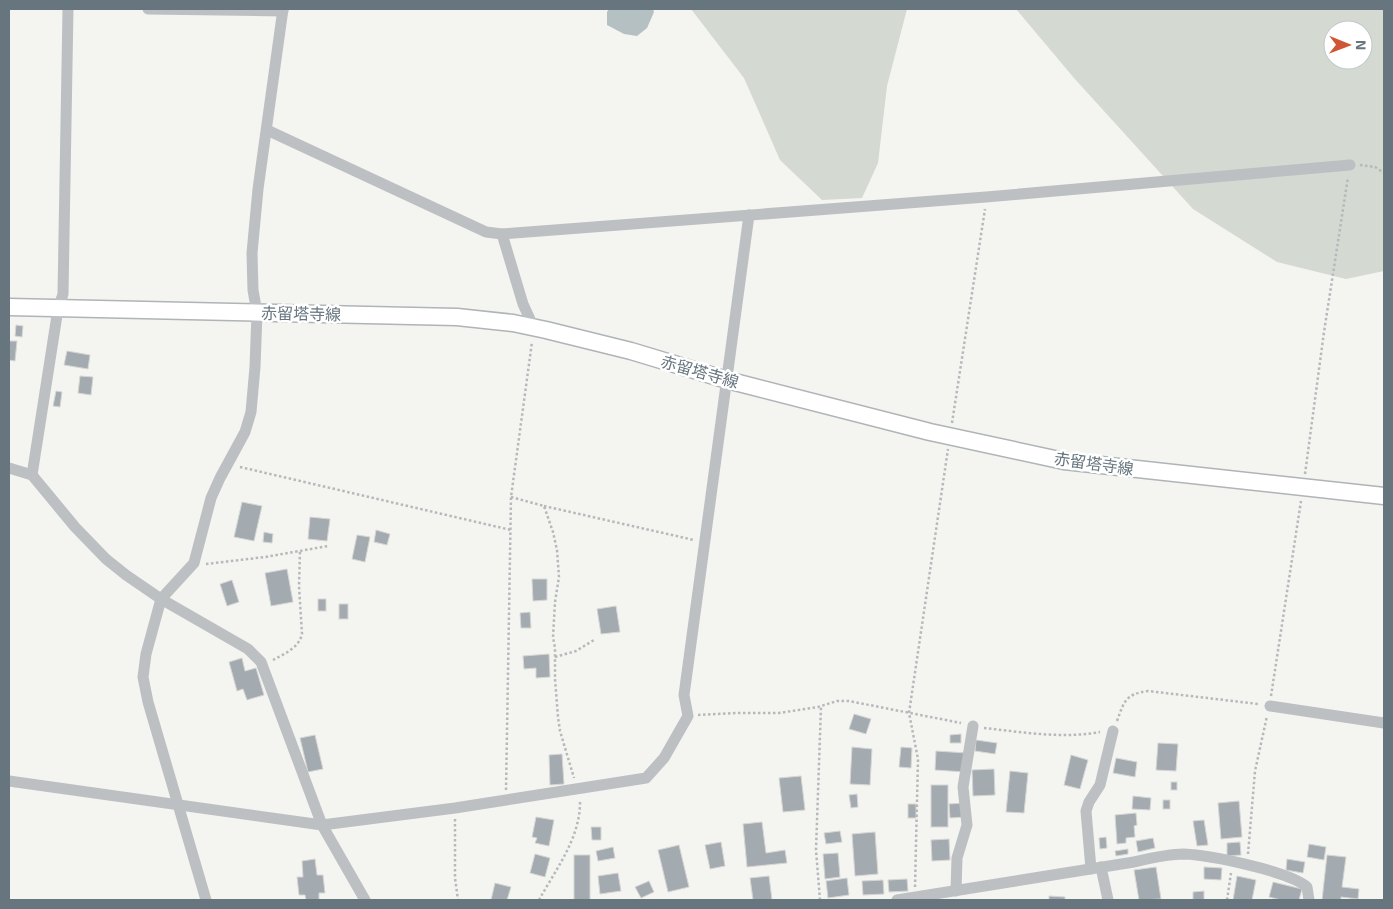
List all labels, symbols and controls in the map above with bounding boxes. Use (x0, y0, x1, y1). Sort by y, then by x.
north arrow (1323, 20, 1373, 70)
text: N (1353, 40, 1370, 50)
street label: 赤留塔寺線 (261, 303, 341, 323)
street label: 赤留塔寺線 (659, 351, 741, 391)
street label: 赤留塔寺線 (1053, 448, 1135, 478)

